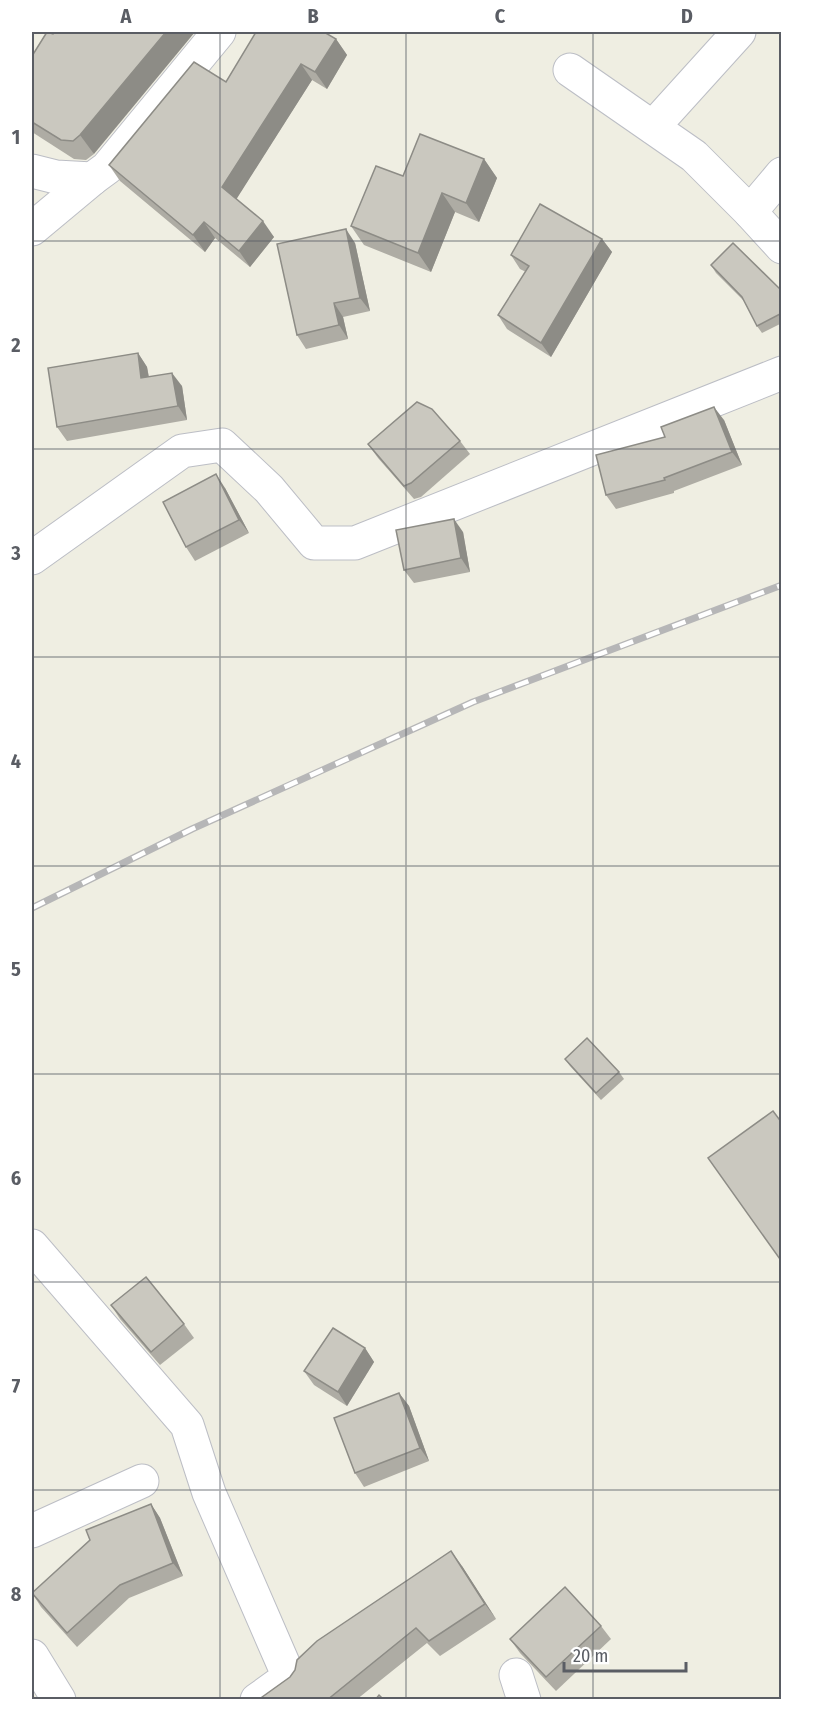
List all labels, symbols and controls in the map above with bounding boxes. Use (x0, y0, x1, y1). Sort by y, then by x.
text: A (120, 4, 133, 28)
text: B (307, 4, 319, 28)
text: C (495, 4, 506, 28)
text: D (681, 4, 693, 28)
text: 1 (12, 125, 20, 149)
text: 2 (10, 333, 21, 357)
text: 3 (10, 541, 21, 565)
text: 4 (11, 749, 21, 773)
text: 5 (11, 957, 21, 981)
text: 6 (11, 1166, 21, 1190)
text: 7 (12, 1374, 21, 1398)
text: 8 (11, 1582, 22, 1606)
scale bar (564, 1635, 686, 1673)
text: 20 m (573, 1645, 608, 1667)

